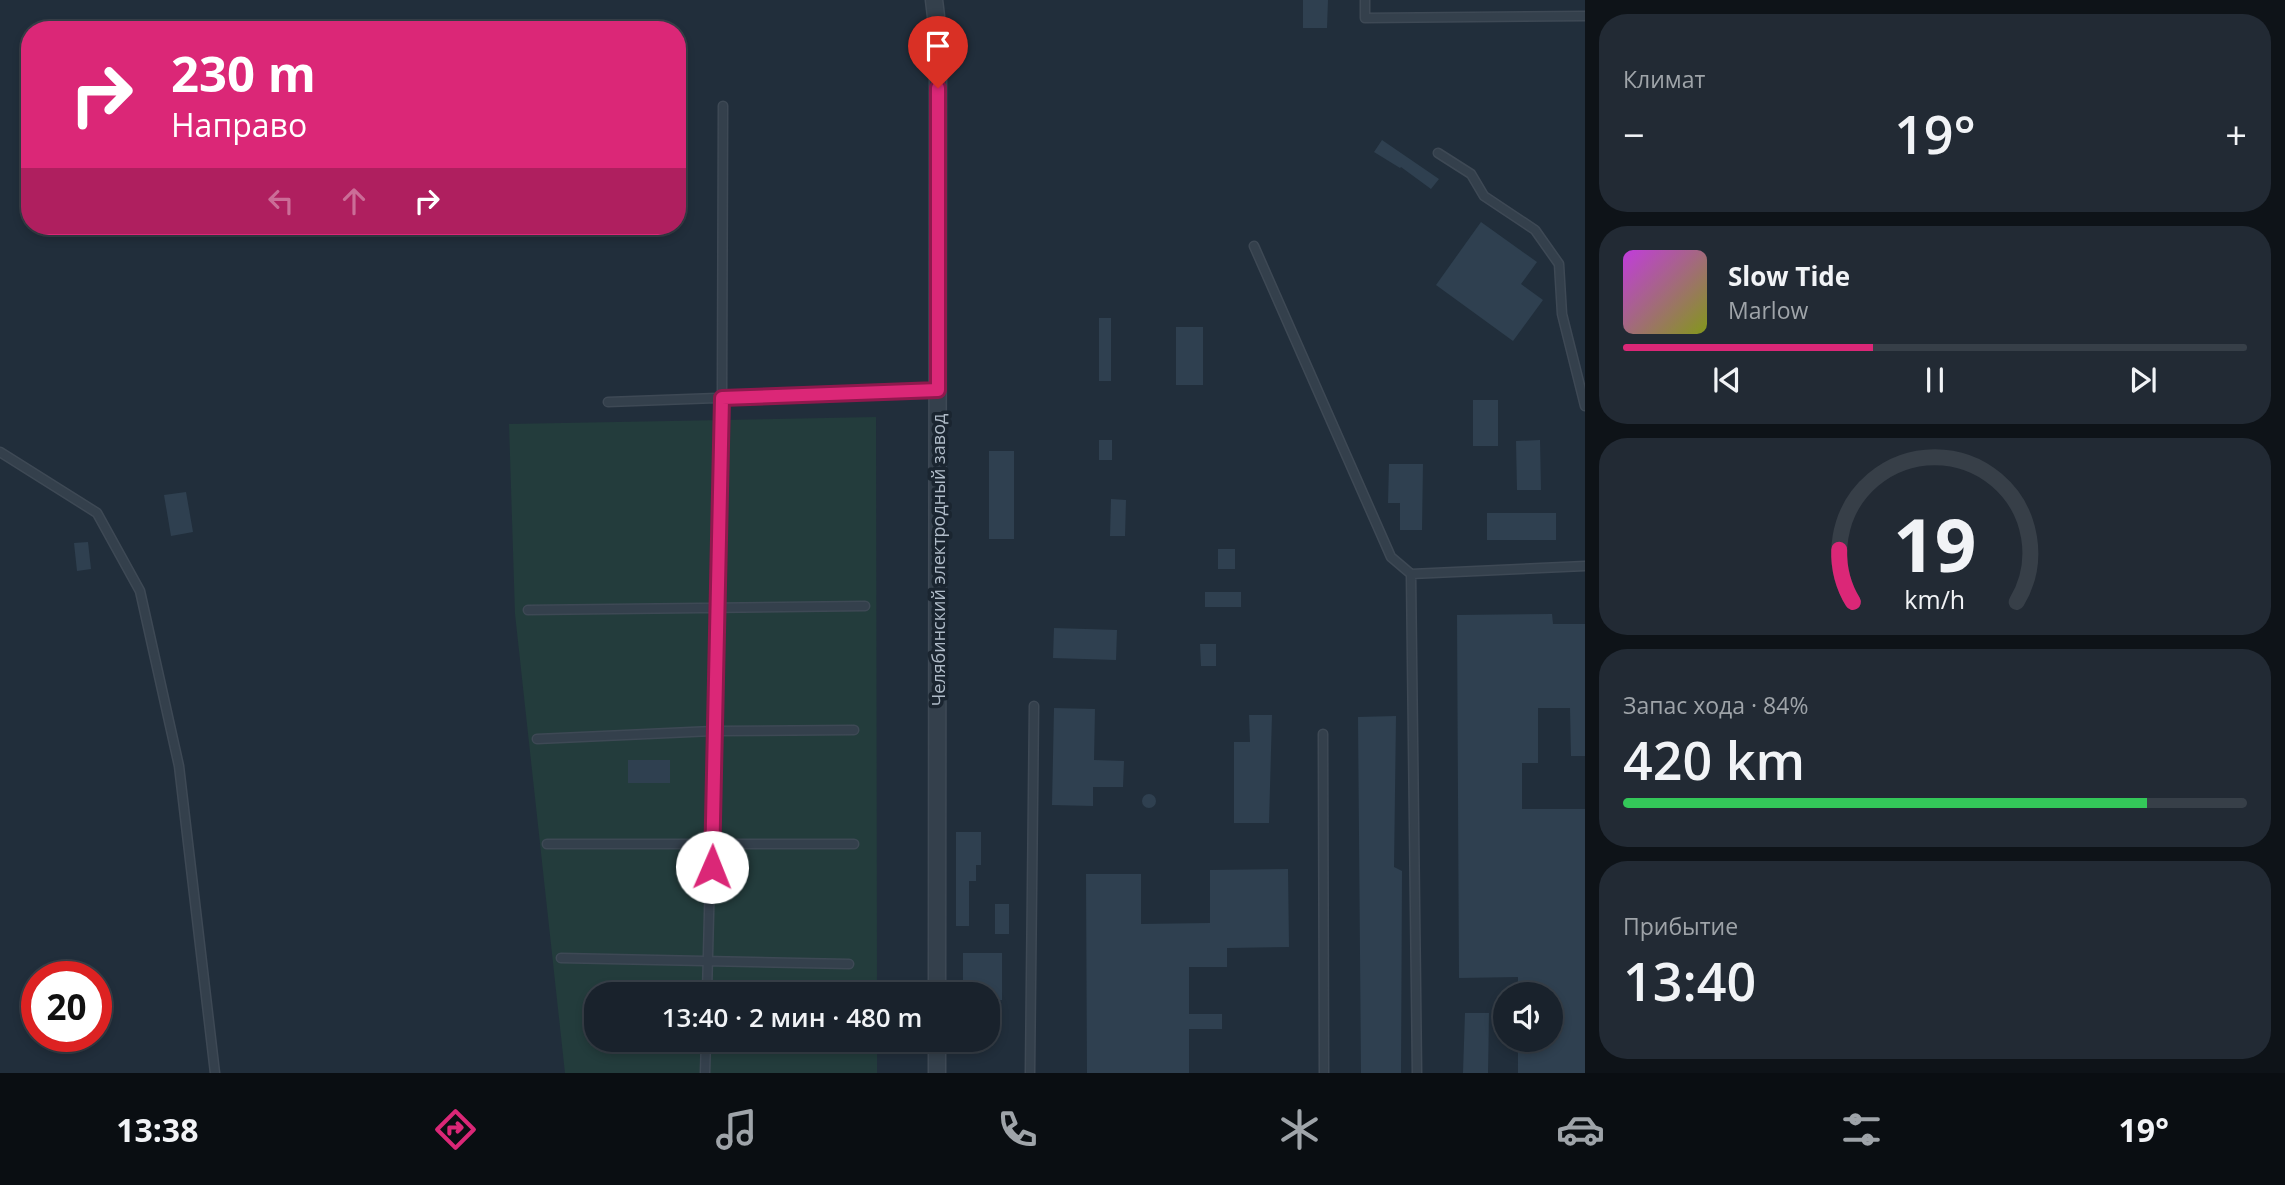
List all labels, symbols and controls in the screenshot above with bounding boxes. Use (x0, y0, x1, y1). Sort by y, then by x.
pin (908, 16, 968, 88)
icon: arrive (919, 27, 957, 65)
text: 230 m (171, 40, 316, 106)
icon: right (56, 49, 147, 140)
text: Климат (1623, 63, 1705, 95)
text: 19° (1894, 98, 1976, 169)
text: Направо (171, 103, 307, 146)
text: − (1623, 108, 1645, 160)
text: + (2225, 108, 2247, 160)
icon: left (262, 182, 300, 220)
icon: ahead (335, 182, 373, 220)
icon: right (408, 182, 446, 220)
text: Slow Tide (1728, 258, 1850, 294)
text: Marlow (1728, 294, 1808, 326)
icon: previous (1708, 361, 1746, 399)
icon: pause (1916, 361, 1954, 399)
icon: next (2124, 361, 2162, 399)
street label: Челябинский электродный завод (926, 414, 950, 706)
text: 19 (1893, 495, 1977, 594)
text: km/h (1905, 582, 1965, 616)
text: Запас хода · 84% (1623, 689, 1808, 721)
text: 420 km (1623, 724, 1805, 795)
position arrow (675, 830, 749, 904)
text: Прибытие (1623, 910, 1738, 942)
text: 13:40 (1623, 945, 1756, 1016)
speed limit sign: 20 (21, 961, 112, 1052)
map controls (1493, 982, 1563, 1052)
button: sound (1493, 982, 1563, 1052)
text: 13:40 · 2 мин · 480 m (662, 999, 922, 1035)
icon: directions (431, 1105, 480, 1154)
icon: music (712, 1105, 761, 1154)
icon: phone (993, 1105, 1042, 1154)
icon: climate (1275, 1105, 1324, 1154)
icon: car (1556, 1105, 1605, 1154)
icon: filters (1837, 1105, 1886, 1154)
text: 13:38 (116, 1108, 198, 1151)
text: 19° (2119, 1108, 2169, 1151)

